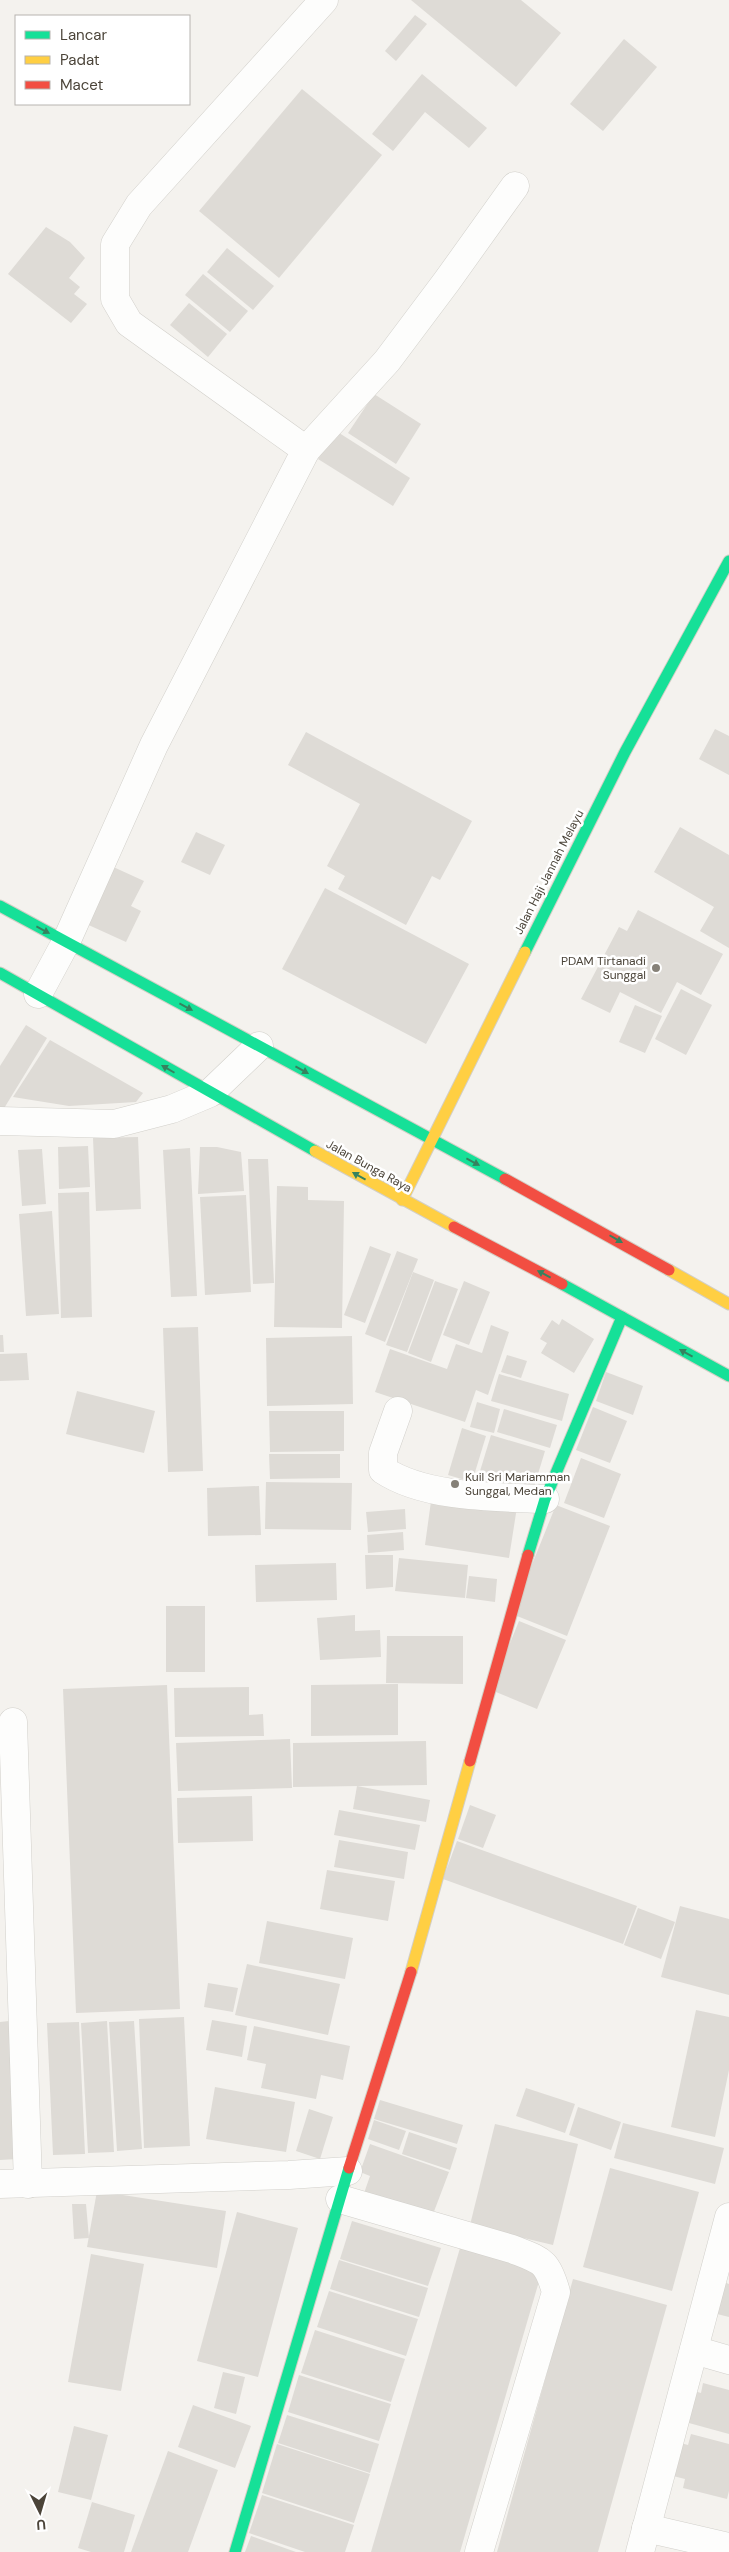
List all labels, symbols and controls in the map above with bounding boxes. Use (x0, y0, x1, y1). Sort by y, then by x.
legend (15, 15, 190, 105)
text: Lancar (60, 25, 107, 45)
text: Padat (60, 50, 100, 70)
text: Macet (60, 75, 104, 95)
street label: Jalan Haji Jannah Melayu (511, 807, 587, 937)
one-way arrow (36, 925, 50, 934)
place label: PDAM Tirtanadi Sunggal (561, 953, 646, 983)
marker: PDAM Tirtanadi Sunggal (650, 962, 662, 974)
one-way arrow (179, 1003, 193, 1011)
one-way arrow (161, 1064, 174, 1073)
one-way arrow (295, 1065, 309, 1074)
street label: Jalan Bunga Raya (323, 1136, 415, 1196)
one-way arrow (466, 1158, 480, 1166)
one-way arrow (352, 1172, 367, 1180)
one-way arrow (610, 1235, 623, 1244)
one-way arrow (537, 1270, 551, 1278)
one-way arrow (680, 1348, 693, 1357)
place label: Kuil Sri Mariamman Sunggal, Medan (465, 1469, 570, 1499)
marker: Kuil Sri Mariamman Sunggal, Medan (449, 1478, 461, 1490)
north arrow (15, 2487, 65, 2537)
text: U (36, 2516, 47, 2534)

